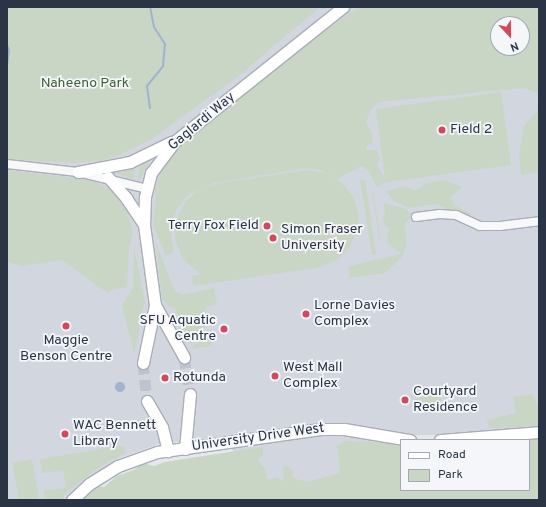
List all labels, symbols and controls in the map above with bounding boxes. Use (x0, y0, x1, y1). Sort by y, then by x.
north arrow (490, 16, 530, 56)
text: N (508, 38, 520, 54)
park label: Naheeno Park (41, 76, 129, 92)
street label: Gaglardi Way (165, 89, 239, 155)
place label: Field 2 (450, 122, 492, 138)
marker: Field 2 (437, 125, 447, 135)
place label: Terry Fox Field (167, 218, 259, 234)
marker: Terry Fox Field (262, 221, 272, 231)
place label: Simon Fraser University (281, 222, 363, 254)
marker: Simon Fraser University (268, 233, 278, 243)
place label: Lorne Davies Complex (314, 298, 395, 330)
marker: Lorne Davies Complex (301, 309, 311, 319)
place label: SFU Aquatic Centre (139, 313, 216, 346)
marker: Maggie Benson Centre (61, 321, 71, 331)
marker: SFU Aquatic Centre (219, 324, 229, 334)
place label: Maggie Benson Centre (20, 333, 112, 366)
place label: West Mall Complex (283, 360, 342, 392)
place label: Rotunda (173, 370, 226, 386)
marker: West Mall Complex (270, 371, 280, 381)
marker: Rotunda (160, 373, 170, 383)
place label: Courtyard Residence (413, 384, 478, 416)
marker: Courtyard Residence (400, 395, 410, 405)
place label: WAC Bennett Library (73, 418, 156, 450)
street label: University Drive West (190, 420, 326, 456)
marker: WAC Bennett Library (60, 429, 70, 439)
legend (400, 439, 530, 491)
text: Road (438, 447, 466, 463)
text: Park (438, 467, 463, 483)

